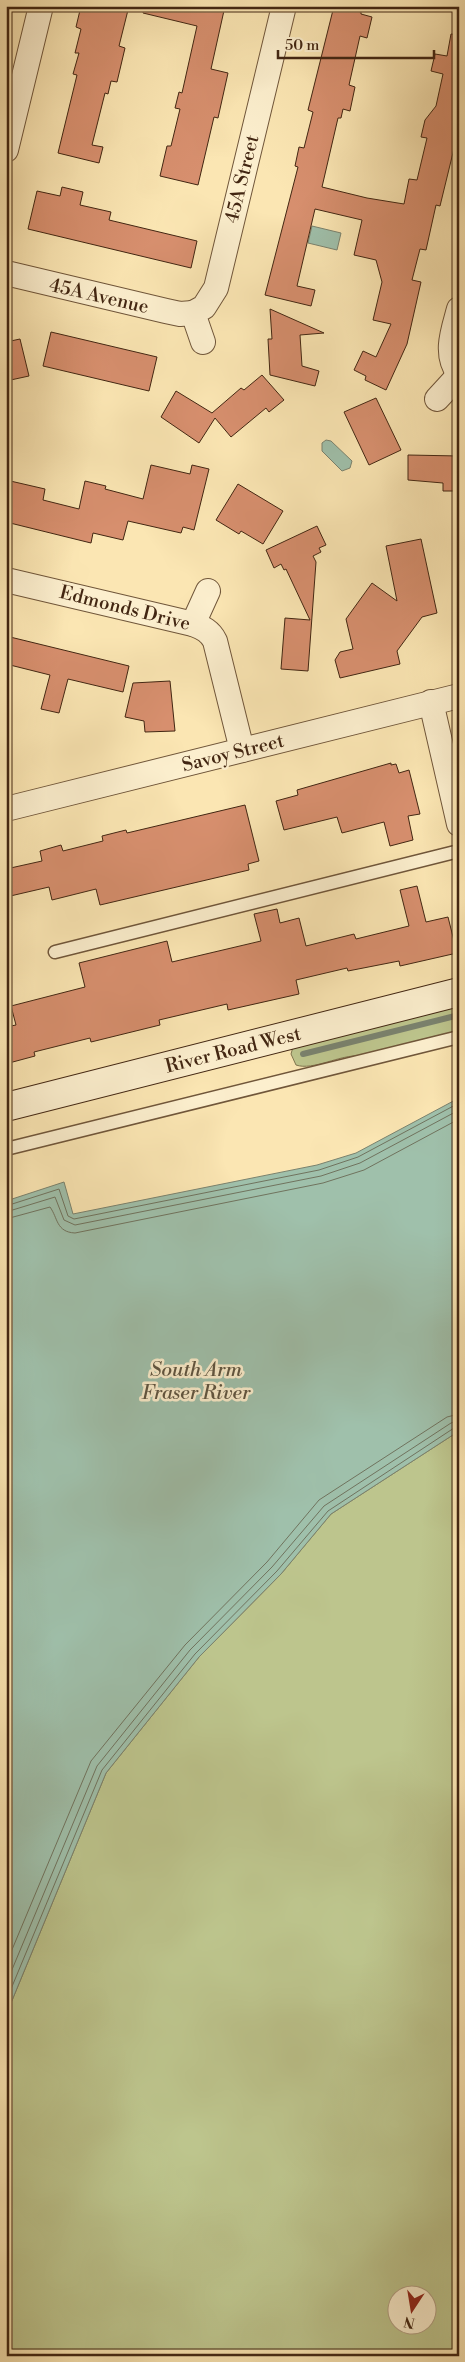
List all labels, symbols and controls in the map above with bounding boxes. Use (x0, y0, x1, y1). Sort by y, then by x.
scale bar (278, 28, 434, 60)
text: 50 m (285, 36, 319, 55)
street label: 45A Street (219, 132, 265, 226)
street label: 45A Avenue (47, 273, 151, 319)
street label: Edmonds Drive (57, 580, 193, 636)
street label: Savoy Street (179, 729, 287, 777)
street label: River Road West (163, 1021, 304, 1078)
water label: South Arm Fraser River (142, 1358, 251, 1406)
north arrow (388, 2284, 438, 2334)
text: N (402, 2312, 417, 2332)

